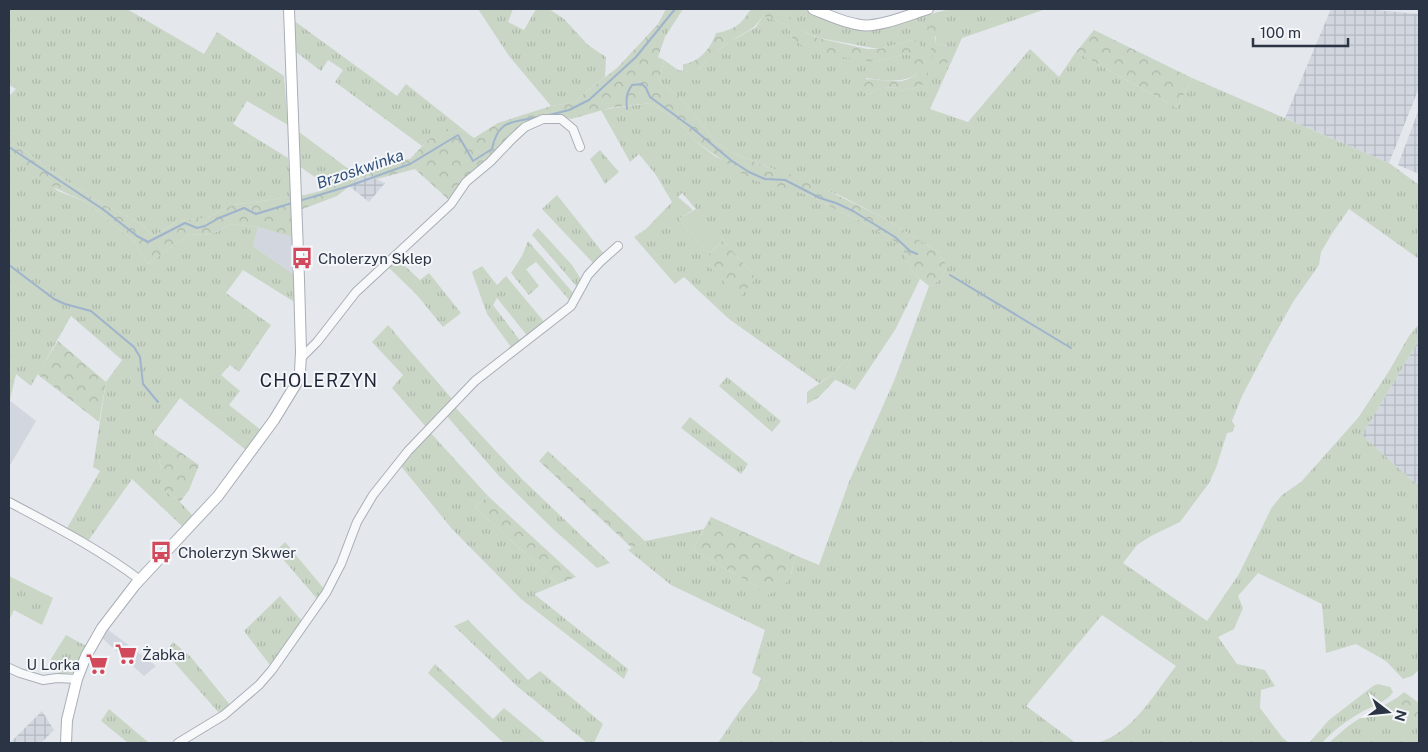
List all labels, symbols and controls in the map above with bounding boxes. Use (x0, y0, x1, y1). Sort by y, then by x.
scale bar (1253, 15, 1348, 47)
text: 100 m (1260, 24, 1301, 41)
water label: Brzoskwinka (314, 145, 406, 193)
bus stop icon: Cholerzyn Sklep (289, 245, 315, 271)
place label: Cholerzyn Sklep (318, 250, 432, 267)
district label: CHOLERZYN (260, 370, 378, 391)
bus stop icon: Cholerzyn Skwer (148, 539, 174, 565)
place label: Cholerzyn Skwer (178, 544, 296, 561)
supermarket icon: Żabka (113, 641, 139, 667)
place label: Żabka (142, 645, 185, 663)
supermarket icon: U Lorka (84, 651, 110, 677)
place label: U Lorka (27, 656, 80, 673)
north arrow (1363, 687, 1413, 737)
text: N (1391, 708, 1410, 723)

